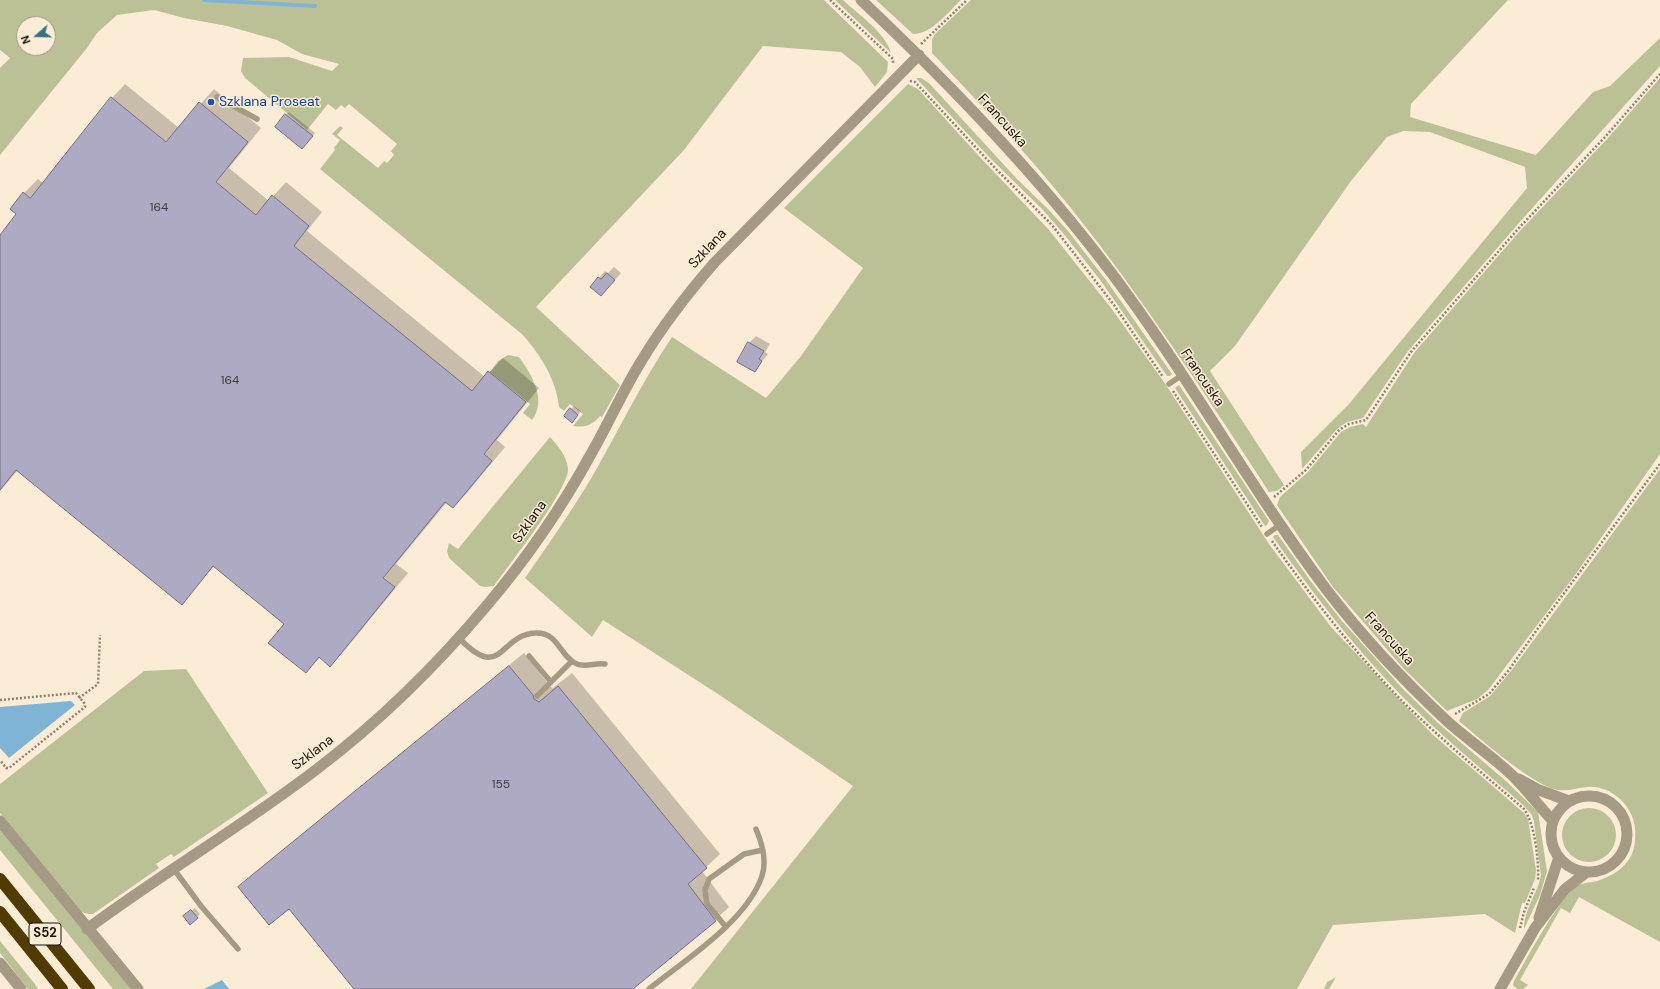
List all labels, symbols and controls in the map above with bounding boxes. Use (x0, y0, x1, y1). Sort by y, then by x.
north arrow (16, 16, 56, 56)
text: N (18, 34, 34, 46)
street label: Francuska (974, 91, 1030, 151)
place label: Szklana Proseat (219, 94, 320, 110)
marker: Szklana Proseat (206, 97, 216, 107)
house number: 164 (150, 201, 168, 215)
street label: Szklana (685, 226, 731, 272)
street label: Francuska (1177, 346, 1227, 410)
house number: 164 (221, 374, 239, 388)
street label: Szklana (509, 498, 551, 546)
street label: Francuska (1361, 609, 1417, 669)
street label: Szklana (289, 732, 337, 774)
house number: 155 (492, 778, 510, 792)
road number: S52 (29, 923, 61, 945)

